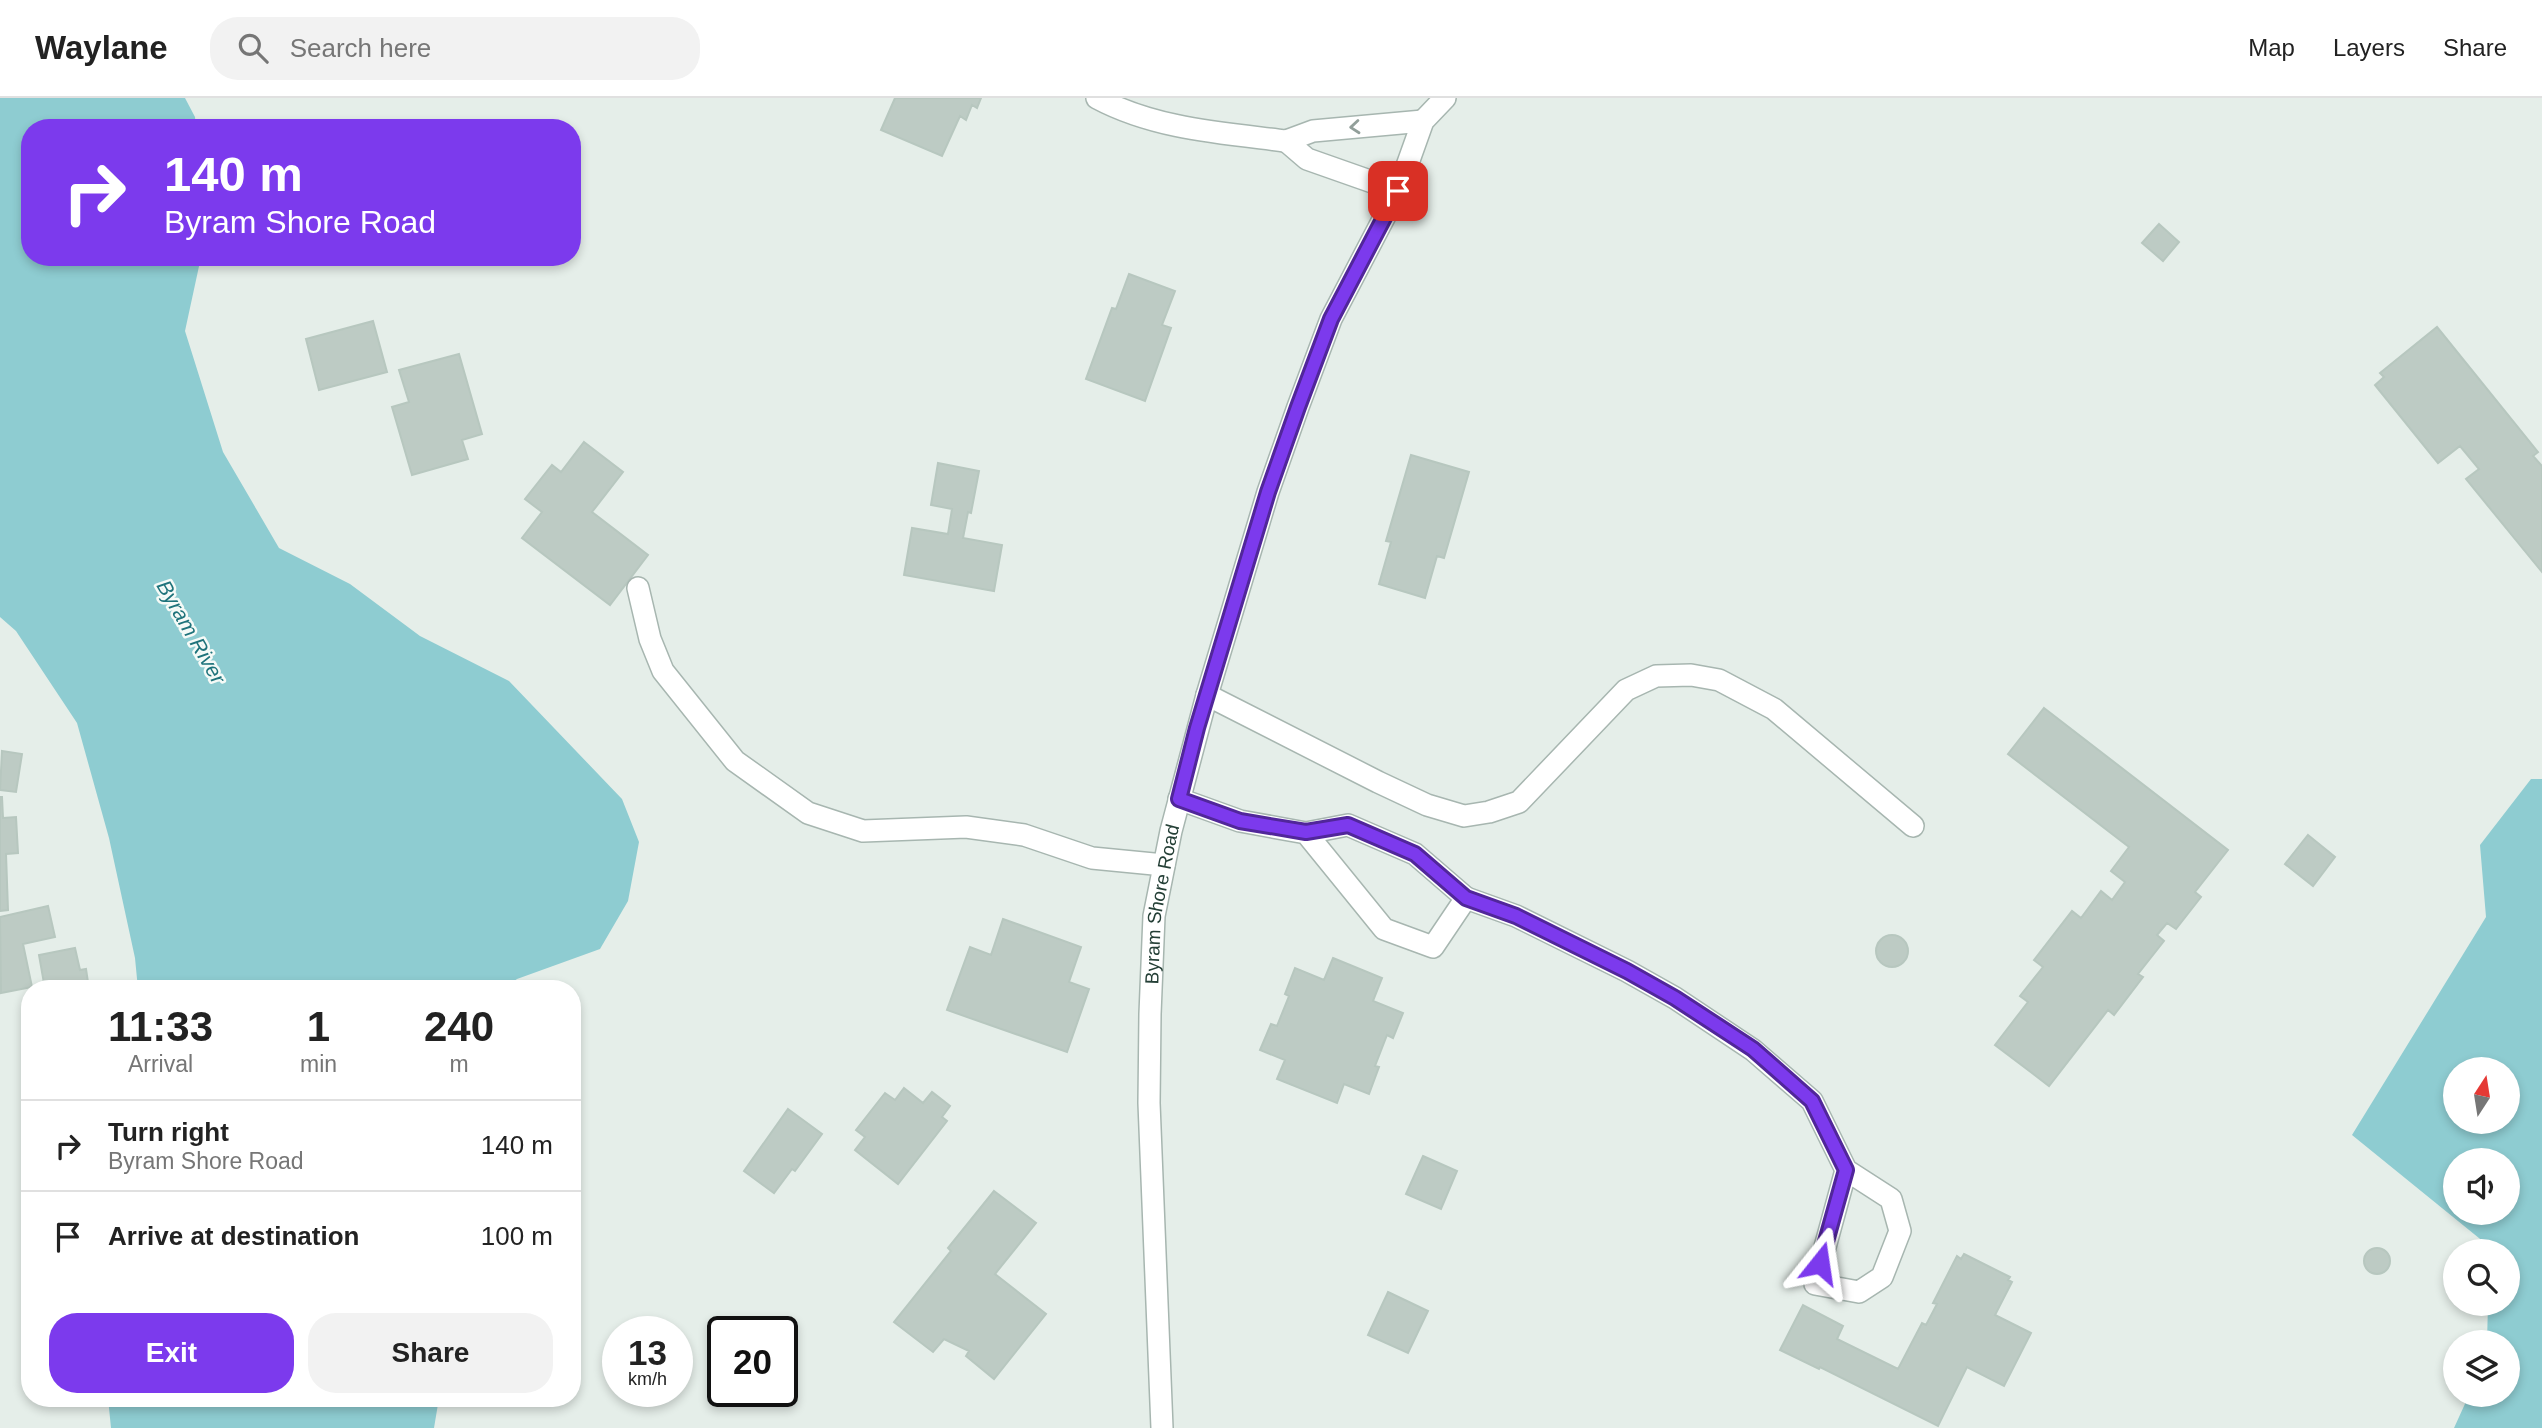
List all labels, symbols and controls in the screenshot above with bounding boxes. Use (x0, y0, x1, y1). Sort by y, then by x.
search box (210, 17, 700, 80)
text: Waylane (35, 29, 168, 66)
icon: search (234, 29, 272, 67)
text: Search here (290, 33, 431, 63)
text: Map (2248, 34, 2295, 61)
text: Layers (2333, 34, 2405, 61)
text: Share (2443, 34, 2507, 61)
one-way arrow (1349, 119, 1360, 134)
icon: right (49, 147, 140, 238)
text: 140 m (164, 147, 303, 201)
pin (1368, 161, 1428, 221)
icon: arrive (1379, 172, 1417, 210)
text: Byram Shore Road (164, 204, 436, 240)
water label: Byram River (153, 576, 231, 688)
street label: Byram Shore Road (1141, 822, 1183, 985)
text: 11:33 (108, 1003, 213, 1050)
text: 1 (307, 1003, 330, 1050)
text: 240 (424, 1003, 494, 1050)
text: Arrival (128, 1051, 193, 1077)
text: min (300, 1051, 337, 1077)
text: m (449, 1051, 469, 1077)
north arrow (2443, 1057, 2520, 1134)
map controls (2443, 1057, 2520, 1407)
text: Turn right (108, 1117, 229, 1147)
icon: right (49, 1127, 87, 1165)
text: 140 m (481, 1130, 553, 1160)
text: Byram Shore Road (108, 1148, 304, 1174)
button: sound (2443, 1148, 2520, 1225)
icon: arrive (49, 1218, 87, 1256)
text: Arrive at destination (108, 1221, 359, 1251)
text: 100 m (481, 1221, 553, 1251)
position arrow (1783, 1226, 1857, 1300)
button: search (2443, 1239, 2520, 1316)
button: Exit (49, 1313, 294, 1393)
button: Share (308, 1313, 553, 1393)
speed limit sign: 20 (707, 1316, 798, 1407)
button: layers (2443, 1330, 2520, 1407)
text: 13 (628, 1333, 667, 1372)
text: km/h (628, 1369, 667, 1389)

